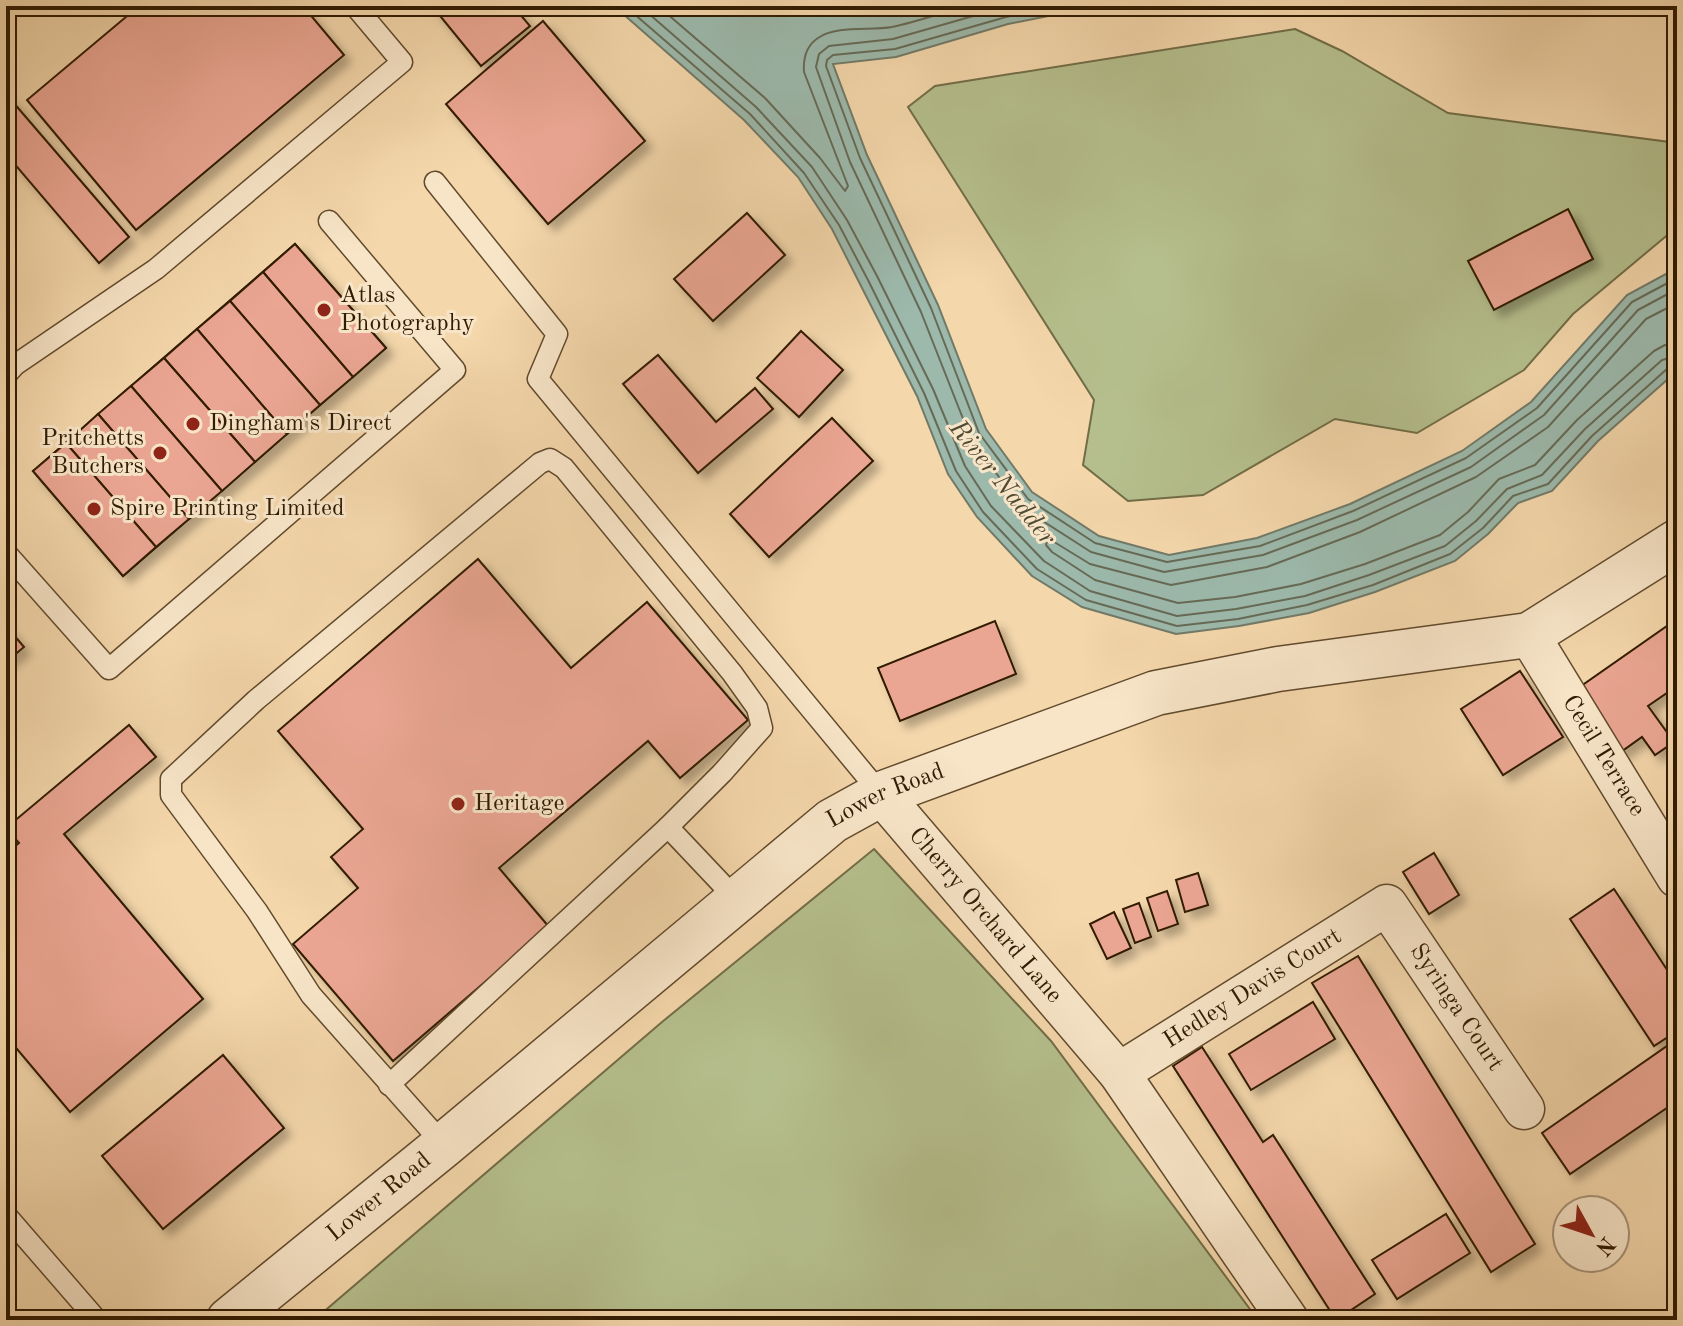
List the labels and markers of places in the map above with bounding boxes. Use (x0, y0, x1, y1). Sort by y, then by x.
place label: Atlas Photography (340, 284, 475, 336)
marker: Atlas Photography (315, 301, 333, 319)
place label: Dingham's Direct (209, 412, 392, 436)
marker: Dingham's Direct (184, 415, 202, 433)
place label: Pritchetts Butchers (41, 427, 144, 479)
marker: Pritchetts Butchers (151, 444, 169, 462)
place label: Spire Printing Limited (110, 497, 345, 521)
marker: Spire Printing Limited (85, 500, 103, 518)
place label: Heritage (474, 792, 565, 816)
marker: Heritage (449, 795, 467, 813)

